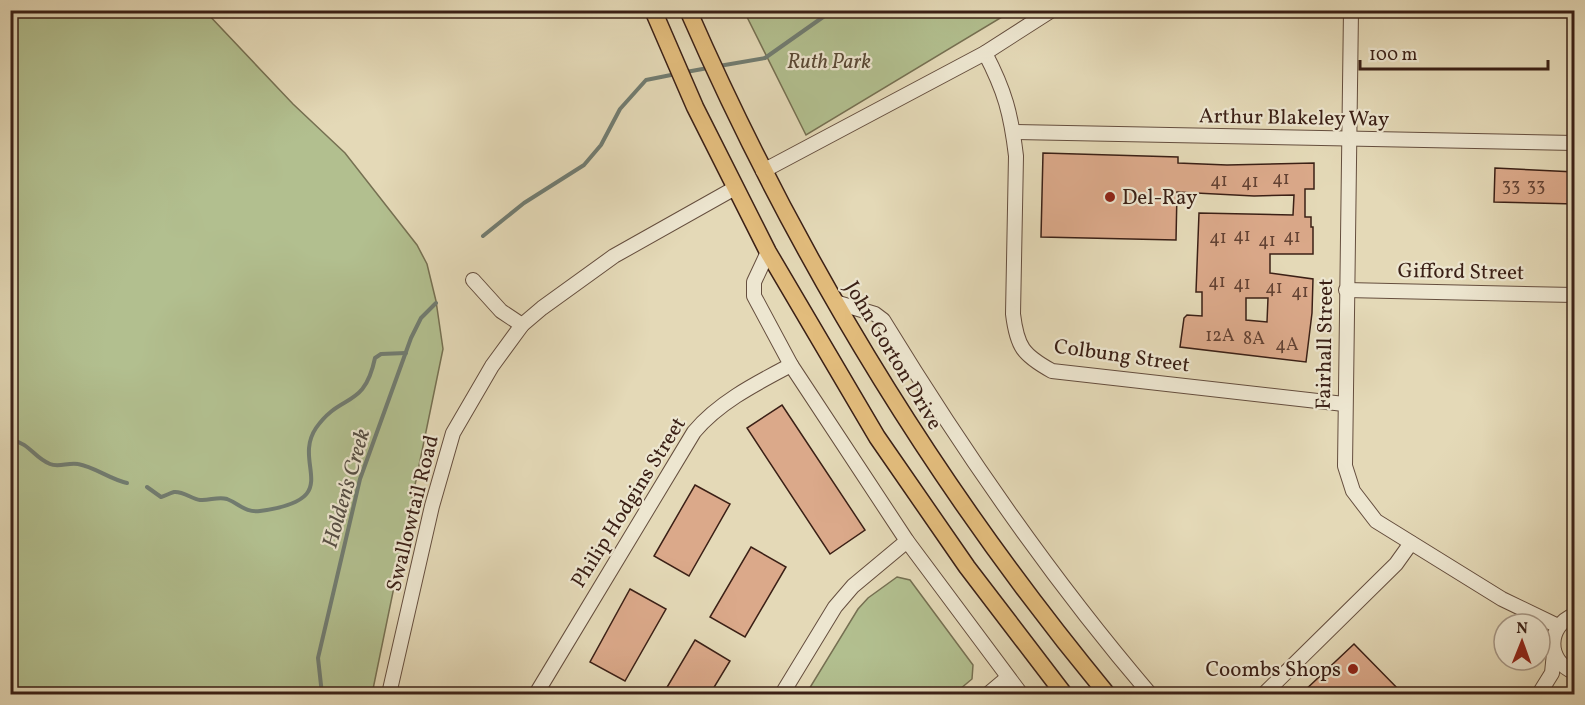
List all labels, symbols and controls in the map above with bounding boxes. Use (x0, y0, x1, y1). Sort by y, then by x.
scale bar (1360, 33, 1548, 71)
text: 100 m (1369, 43, 1418, 68)
park label: Ruth Park (787, 48, 871, 77)
street label: Arthur Blakeley Way (1199, 102, 1390, 135)
house number: 41 (1272, 167, 1290, 192)
house number: 41 (1210, 169, 1228, 194)
house number: 41 (1241, 170, 1259, 195)
house number: 33 (1502, 174, 1520, 199)
house number: 33 (1527, 174, 1545, 199)
place label: Del-Ray (1122, 184, 1198, 213)
marker: Del-Ray (1103, 190, 1117, 204)
house number: 41 (1233, 224, 1251, 249)
house number: 41 (1283, 225, 1301, 250)
house number: 41 (1209, 226, 1227, 251)
house number: 41 (1258, 229, 1276, 254)
street label: Gifford Street (1397, 257, 1525, 288)
house number: 41 (1208, 270, 1226, 295)
house number: 41 (1233, 272, 1251, 297)
street label: John Gorton Drive (837, 276, 949, 436)
house number: 41 (1265, 276, 1283, 301)
street label: Fairhall Street (1310, 278, 1341, 410)
house number: 41 (1291, 280, 1309, 305)
house number: 12A (1205, 324, 1235, 349)
house number: 8A (1243, 327, 1265, 352)
street label: Colbung Street (1052, 333, 1192, 380)
house number: 4A (1275, 333, 1299, 358)
street label: Philip Hodgins Street (565, 412, 694, 594)
water label: Holden's Creek (316, 425, 379, 552)
street label: Swallowtail Road (380, 432, 447, 595)
north arrow (1492, 612, 1552, 672)
text: N (1516, 618, 1529, 640)
place label: Coombs Shops (1205, 656, 1341, 685)
marker: Coombs Shops (1346, 662, 1360, 676)

